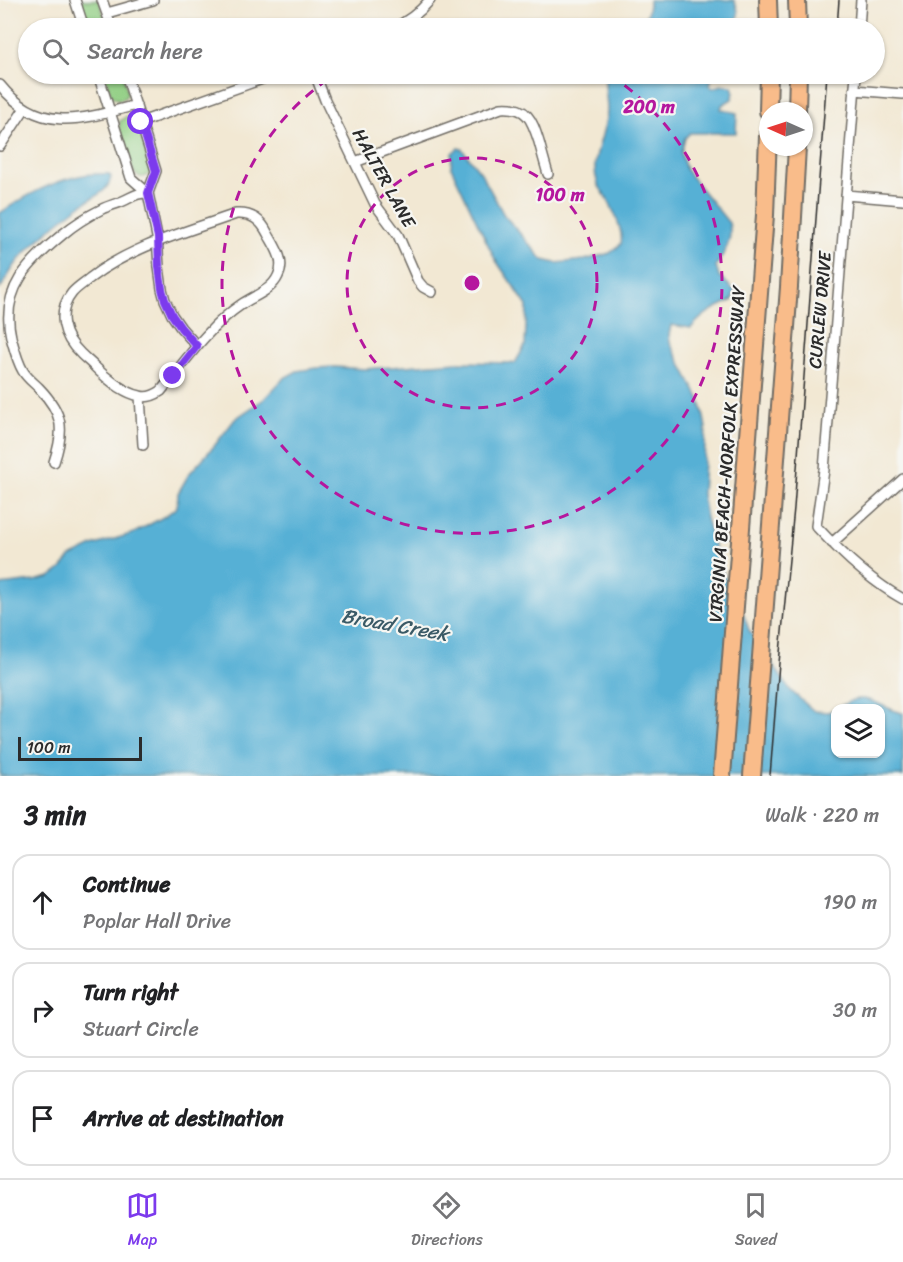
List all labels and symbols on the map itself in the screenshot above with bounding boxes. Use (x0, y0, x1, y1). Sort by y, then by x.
text: 200 m (622, 91, 675, 123)
north arrow (759, 102, 813, 156)
route start (127, 108, 153, 134)
street label: HALTER LANE (343, 122, 425, 235)
text: 100 m (536, 179, 585, 211)
street label: CURLEW DRIVE (799, 249, 841, 370)
centre of rings (462, 273, 482, 293)
street label: VIRGINIA BEACH-NORFOLK EXPRESSWAY (699, 284, 755, 623)
route end (159, 362, 185, 388)
water label: Broad Creek (339, 598, 454, 652)
scale bar (18, 734, 142, 762)

